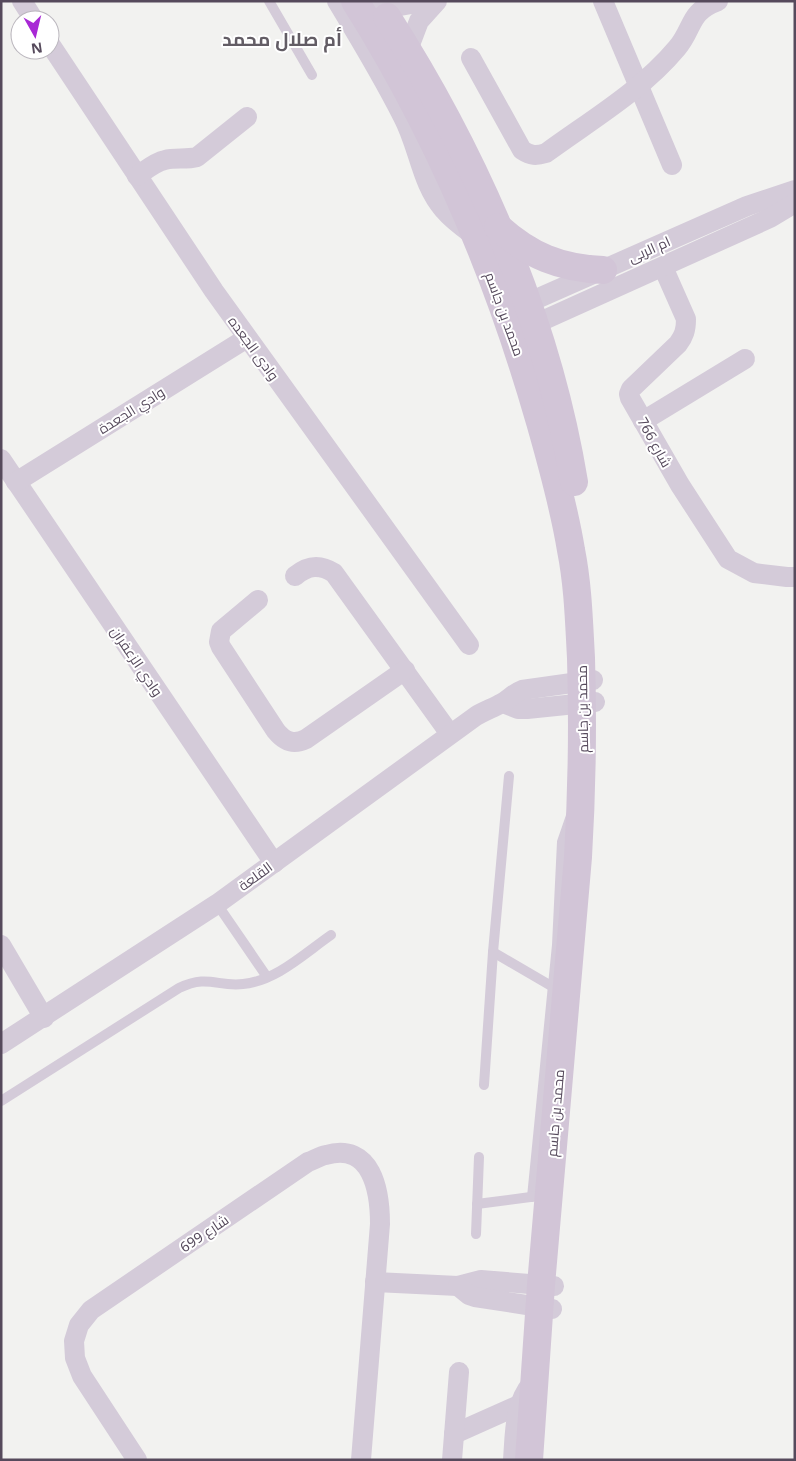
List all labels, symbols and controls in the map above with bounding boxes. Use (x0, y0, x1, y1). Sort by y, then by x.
north arrow (10, 10, 60, 60)
district label: أم صلال محمد (222, 26, 342, 53)
text: N (30, 38, 44, 59)
street label: ام الربى (625, 231, 673, 268)
street label: محمد بن جاسم (480, 269, 529, 359)
street label: وادى الجعده (224, 312, 284, 384)
street label: وادي الجعدة (94, 382, 169, 440)
street label: شارع 766 (633, 413, 677, 471)
street label: وادي الزعفران (104, 622, 167, 701)
street label: محمد بن جاسم (572, 665, 593, 753)
street label: القلعة (234, 857, 276, 895)
street label: محمد بن جاسم (542, 1068, 569, 1158)
street label: شارع 699 (176, 1210, 232, 1256)

